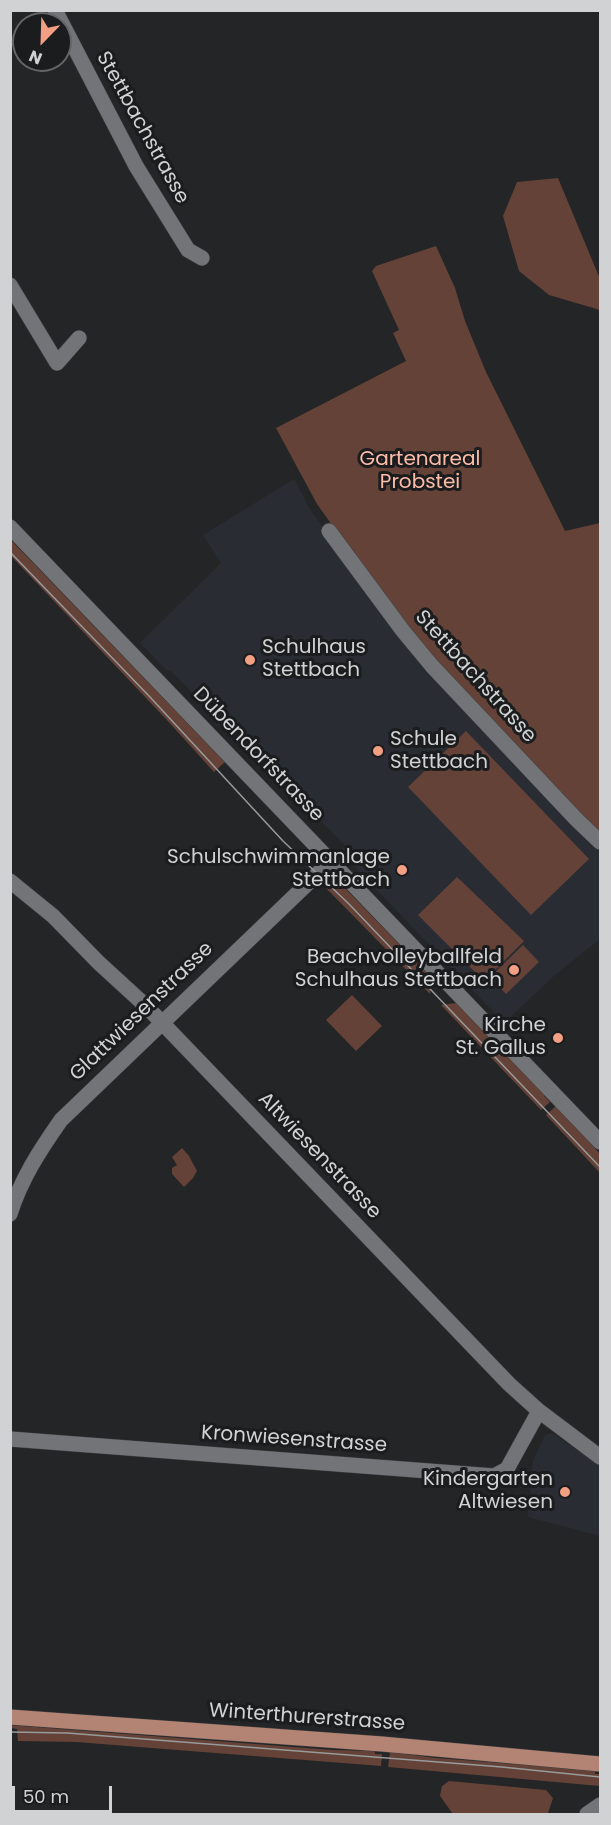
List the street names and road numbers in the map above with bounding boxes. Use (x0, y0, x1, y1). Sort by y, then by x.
street label: Stettbachstrasse (90, 48, 194, 208)
street label: Stettbachstrasse (409, 606, 541, 748)
street label: Dübendorfstrasse (188, 683, 328, 827)
street label: Glattwiesenstrasse (65, 937, 219, 1087)
street label: Altwiesenstrasse (252, 1088, 386, 1224)
street label: Kronwiesenstrasse (200, 1422, 388, 1458)
street label: Winterthurerstrasse (208, 1699, 406, 1737)

